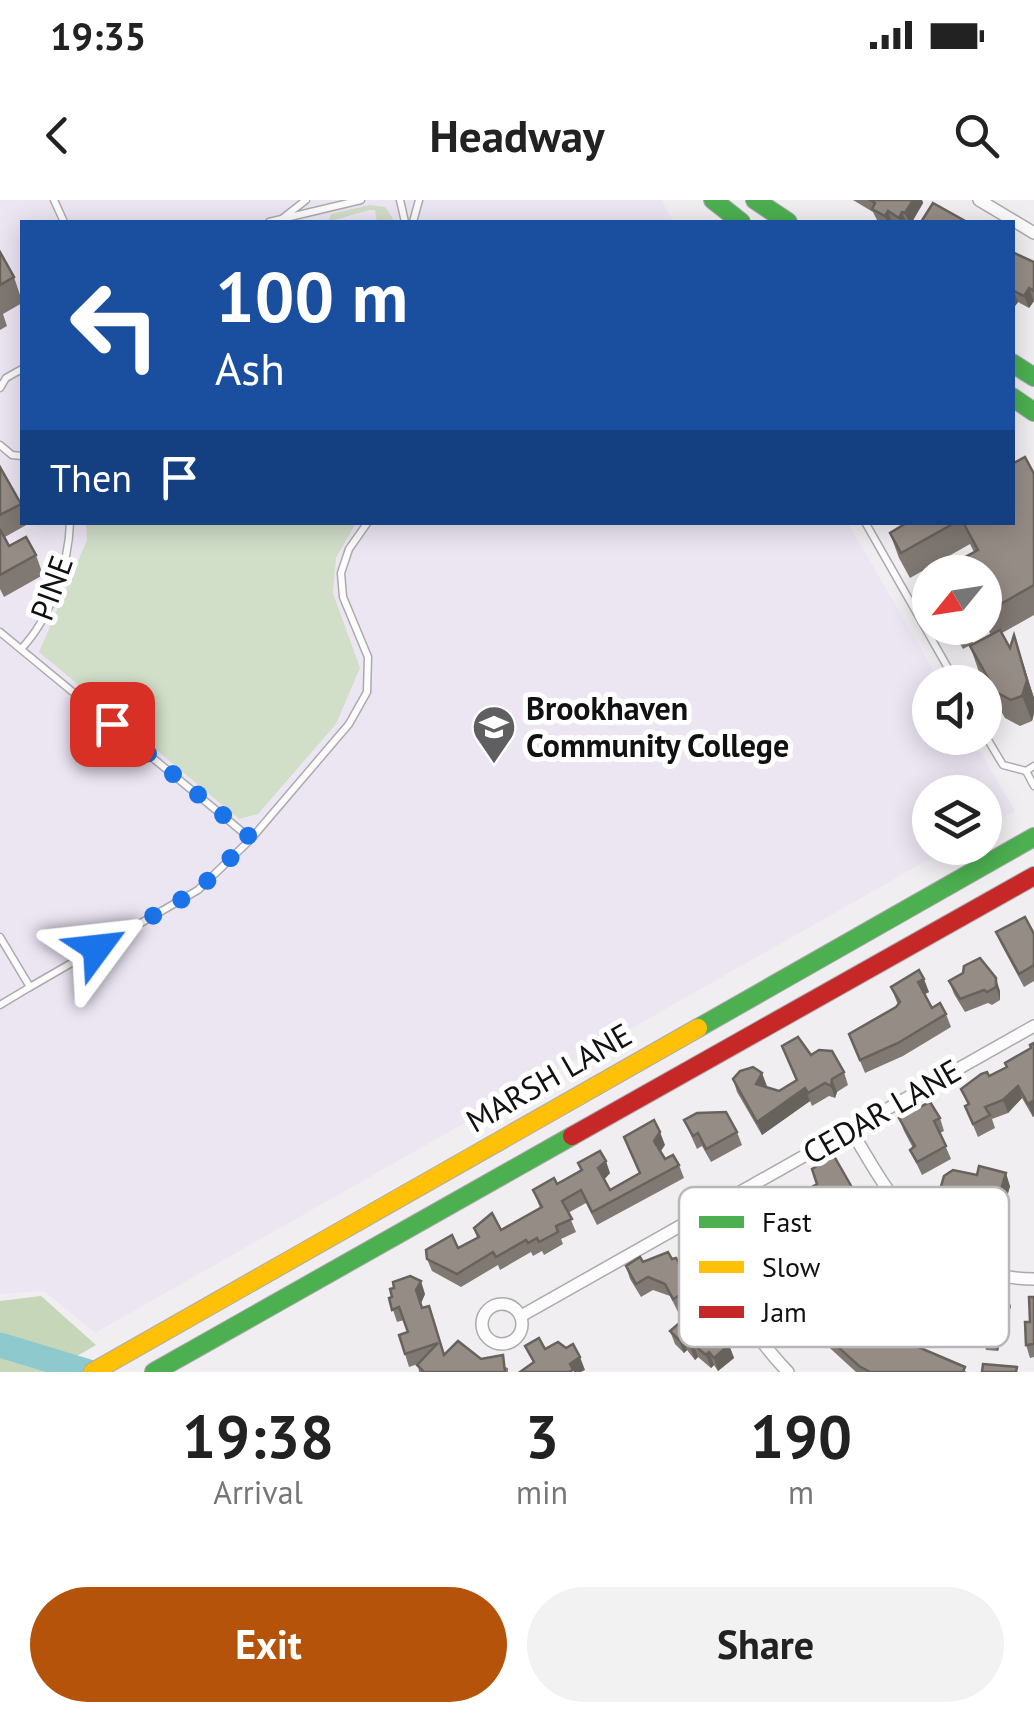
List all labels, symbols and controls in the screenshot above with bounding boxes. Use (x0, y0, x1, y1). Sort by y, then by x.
text: 19:35 (50, 11, 146, 60)
text: Headway (429, 106, 605, 164)
icon: back (30, 108, 85, 163)
icon: search (949, 108, 1004, 163)
text: 100 m (215, 251, 408, 341)
icon: left (50, 260, 180, 390)
text: Ash (215, 339, 285, 397)
icon: arrive (152, 450, 207, 505)
text: Then (50, 453, 132, 502)
street label: PINE (20, 550, 82, 626)
north arrow (912, 555, 1002, 645)
map controls (912, 555, 1002, 865)
button: sound (912, 665, 1002, 755)
pin (70, 682, 155, 767)
place label: Brookhaven Community College (526, 687, 789, 766)
icon: arrive (85, 697, 140, 752)
school or university icon: Brookhaven Community College (471, 704, 517, 765)
button: layers (912, 775, 1002, 865)
position arrow (45, 896, 149, 1000)
street label: MARSH LANE (458, 1013, 639, 1141)
street label: CEDAR LANE (795, 1049, 968, 1173)
legend (679, 1187, 1009, 1347)
text: Fast (762, 1203, 812, 1240)
text: Slow (762, 1248, 821, 1285)
text: Jam (761, 1293, 807, 1330)
text: 19:38 (182, 1397, 334, 1475)
text: 3 (525, 1397, 559, 1475)
text: 190 (750, 1397, 852, 1475)
text: Arrival (213, 1471, 303, 1513)
text: min (516, 1471, 568, 1513)
text: m (788, 1471, 814, 1513)
button: Exit (30, 1587, 507, 1702)
button: Share (527, 1587, 1004, 1702)

